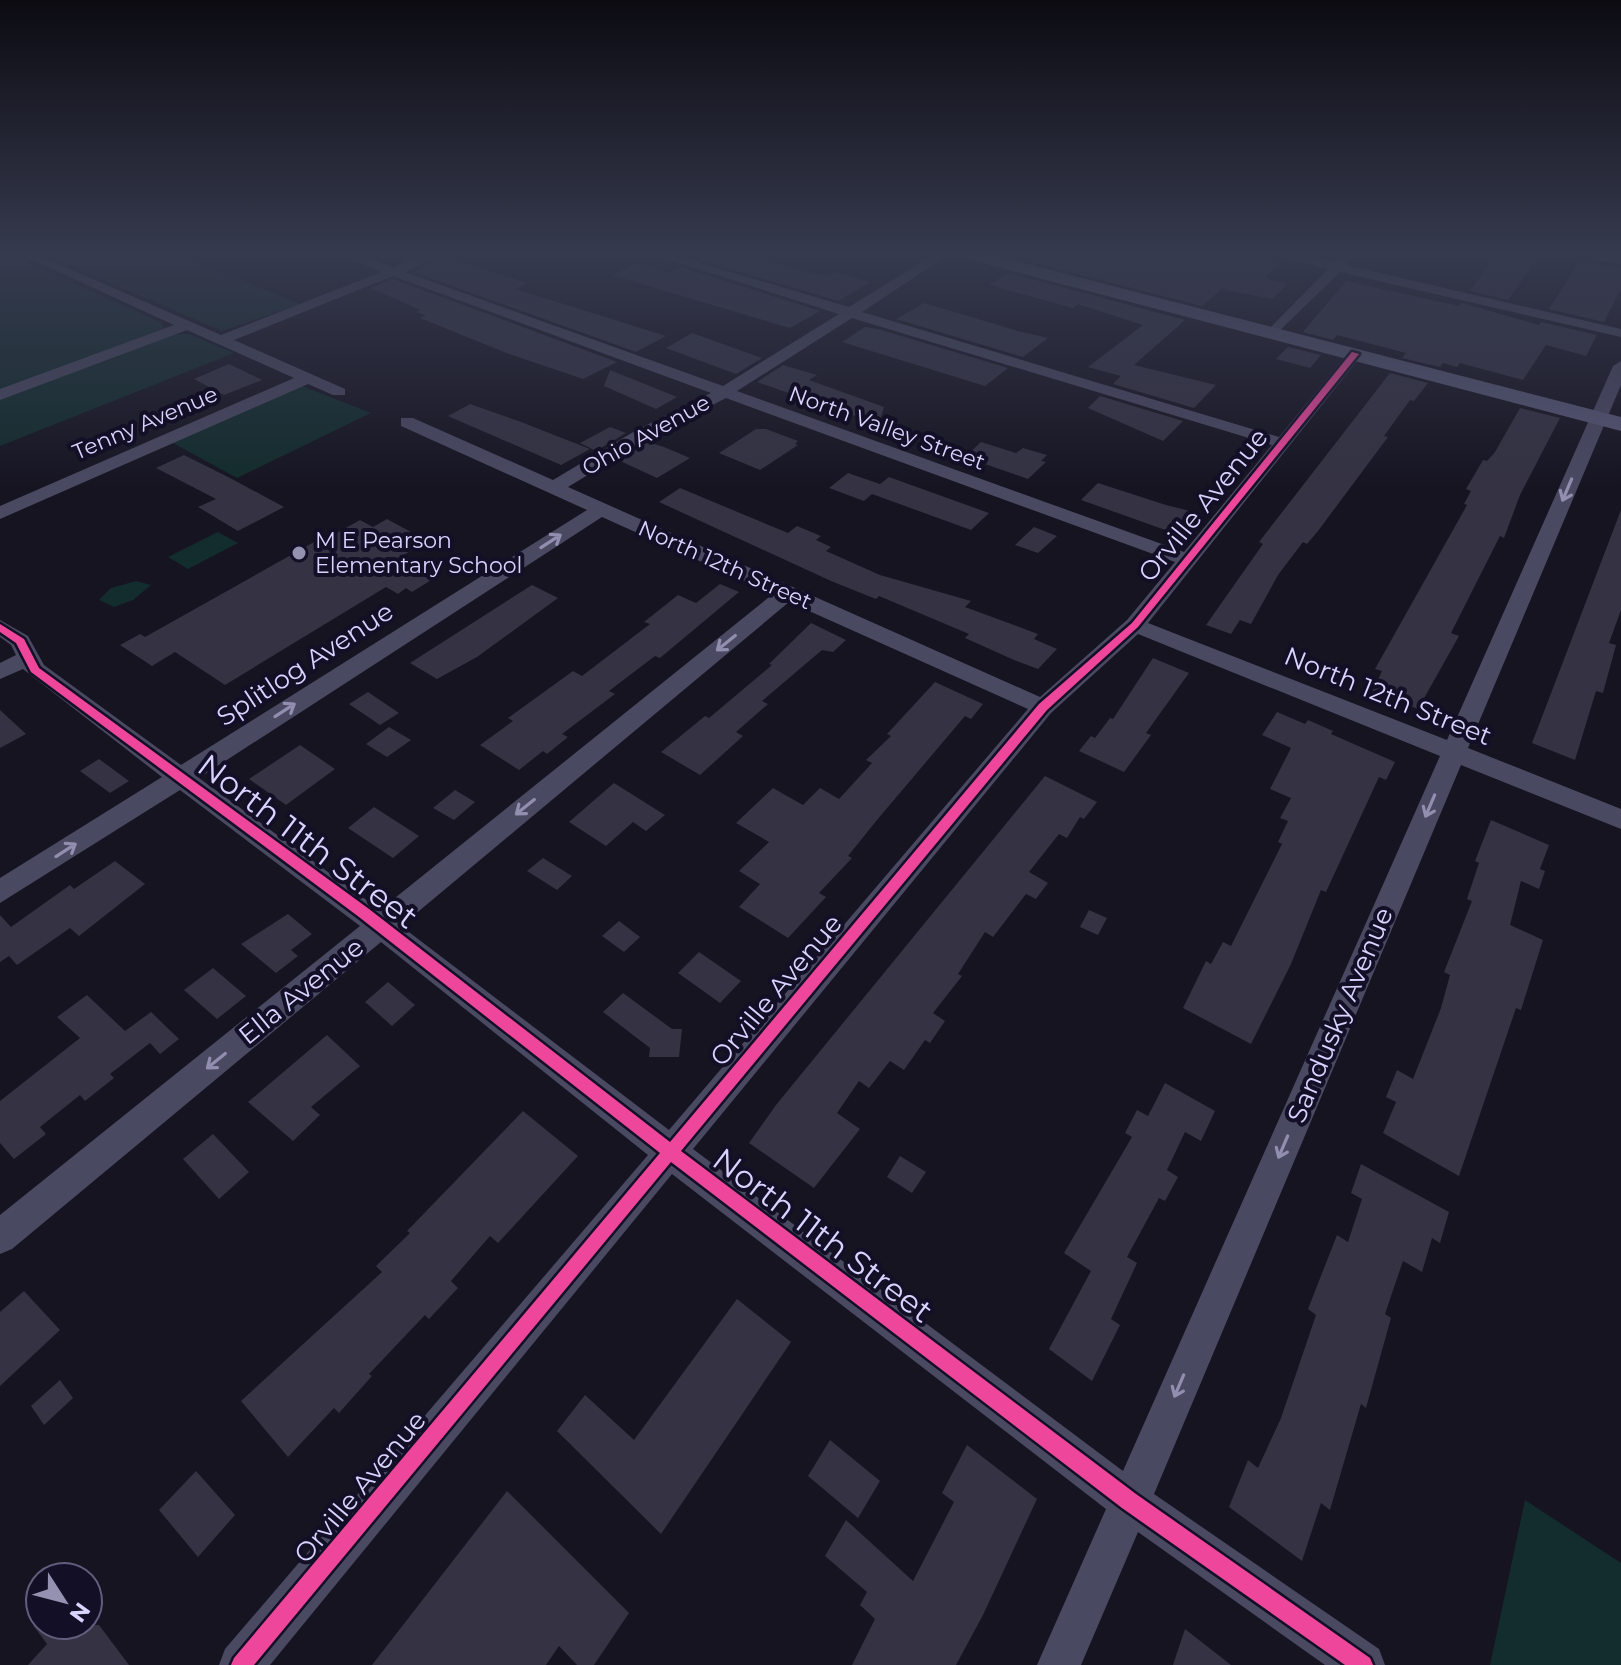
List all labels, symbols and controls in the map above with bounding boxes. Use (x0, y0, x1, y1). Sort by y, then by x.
street label: Tenny Avenue (69, 380, 221, 466)
street label: North Valley Street (785, 380, 989, 476)
street label: Ohio Avenue (577, 389, 715, 481)
street label: Orville Avenue (1131, 422, 1275, 588)
one-way arrow (1559, 477, 1574, 502)
street label: North 12th Street (634, 515, 816, 615)
place label: M E Pearson Elementary School (315, 527, 522, 579)
one-way arrow (539, 532, 562, 548)
marker: M E Pearson Elementary School (290, 544, 308, 562)
street label: Splitlog Avenue (211, 595, 399, 733)
one-way arrow (716, 634, 737, 651)
street label: North 12th Street (1280, 640, 1496, 752)
one-way arrow (273, 702, 296, 718)
street label: North 11th Street (190, 746, 426, 936)
one-way arrow (1422, 793, 1437, 817)
one-way arrow (515, 798, 536, 816)
one-way arrow (54, 842, 77, 858)
street label: Sandusky Avenue (1280, 903, 1400, 1127)
street label: Orville Avenue (703, 908, 849, 1072)
street label: Ella Avenue (232, 931, 370, 1051)
one-way arrow (206, 1052, 226, 1070)
one-way arrow (1274, 1134, 1289, 1159)
street label: North 11th Street (705, 1140, 941, 1330)
one-way arrow (1171, 1373, 1186, 1397)
street label: Orville Avenue (287, 1405, 433, 1569)
north arrow (24, 1561, 104, 1641)
text: N (64, 1597, 96, 1628)

